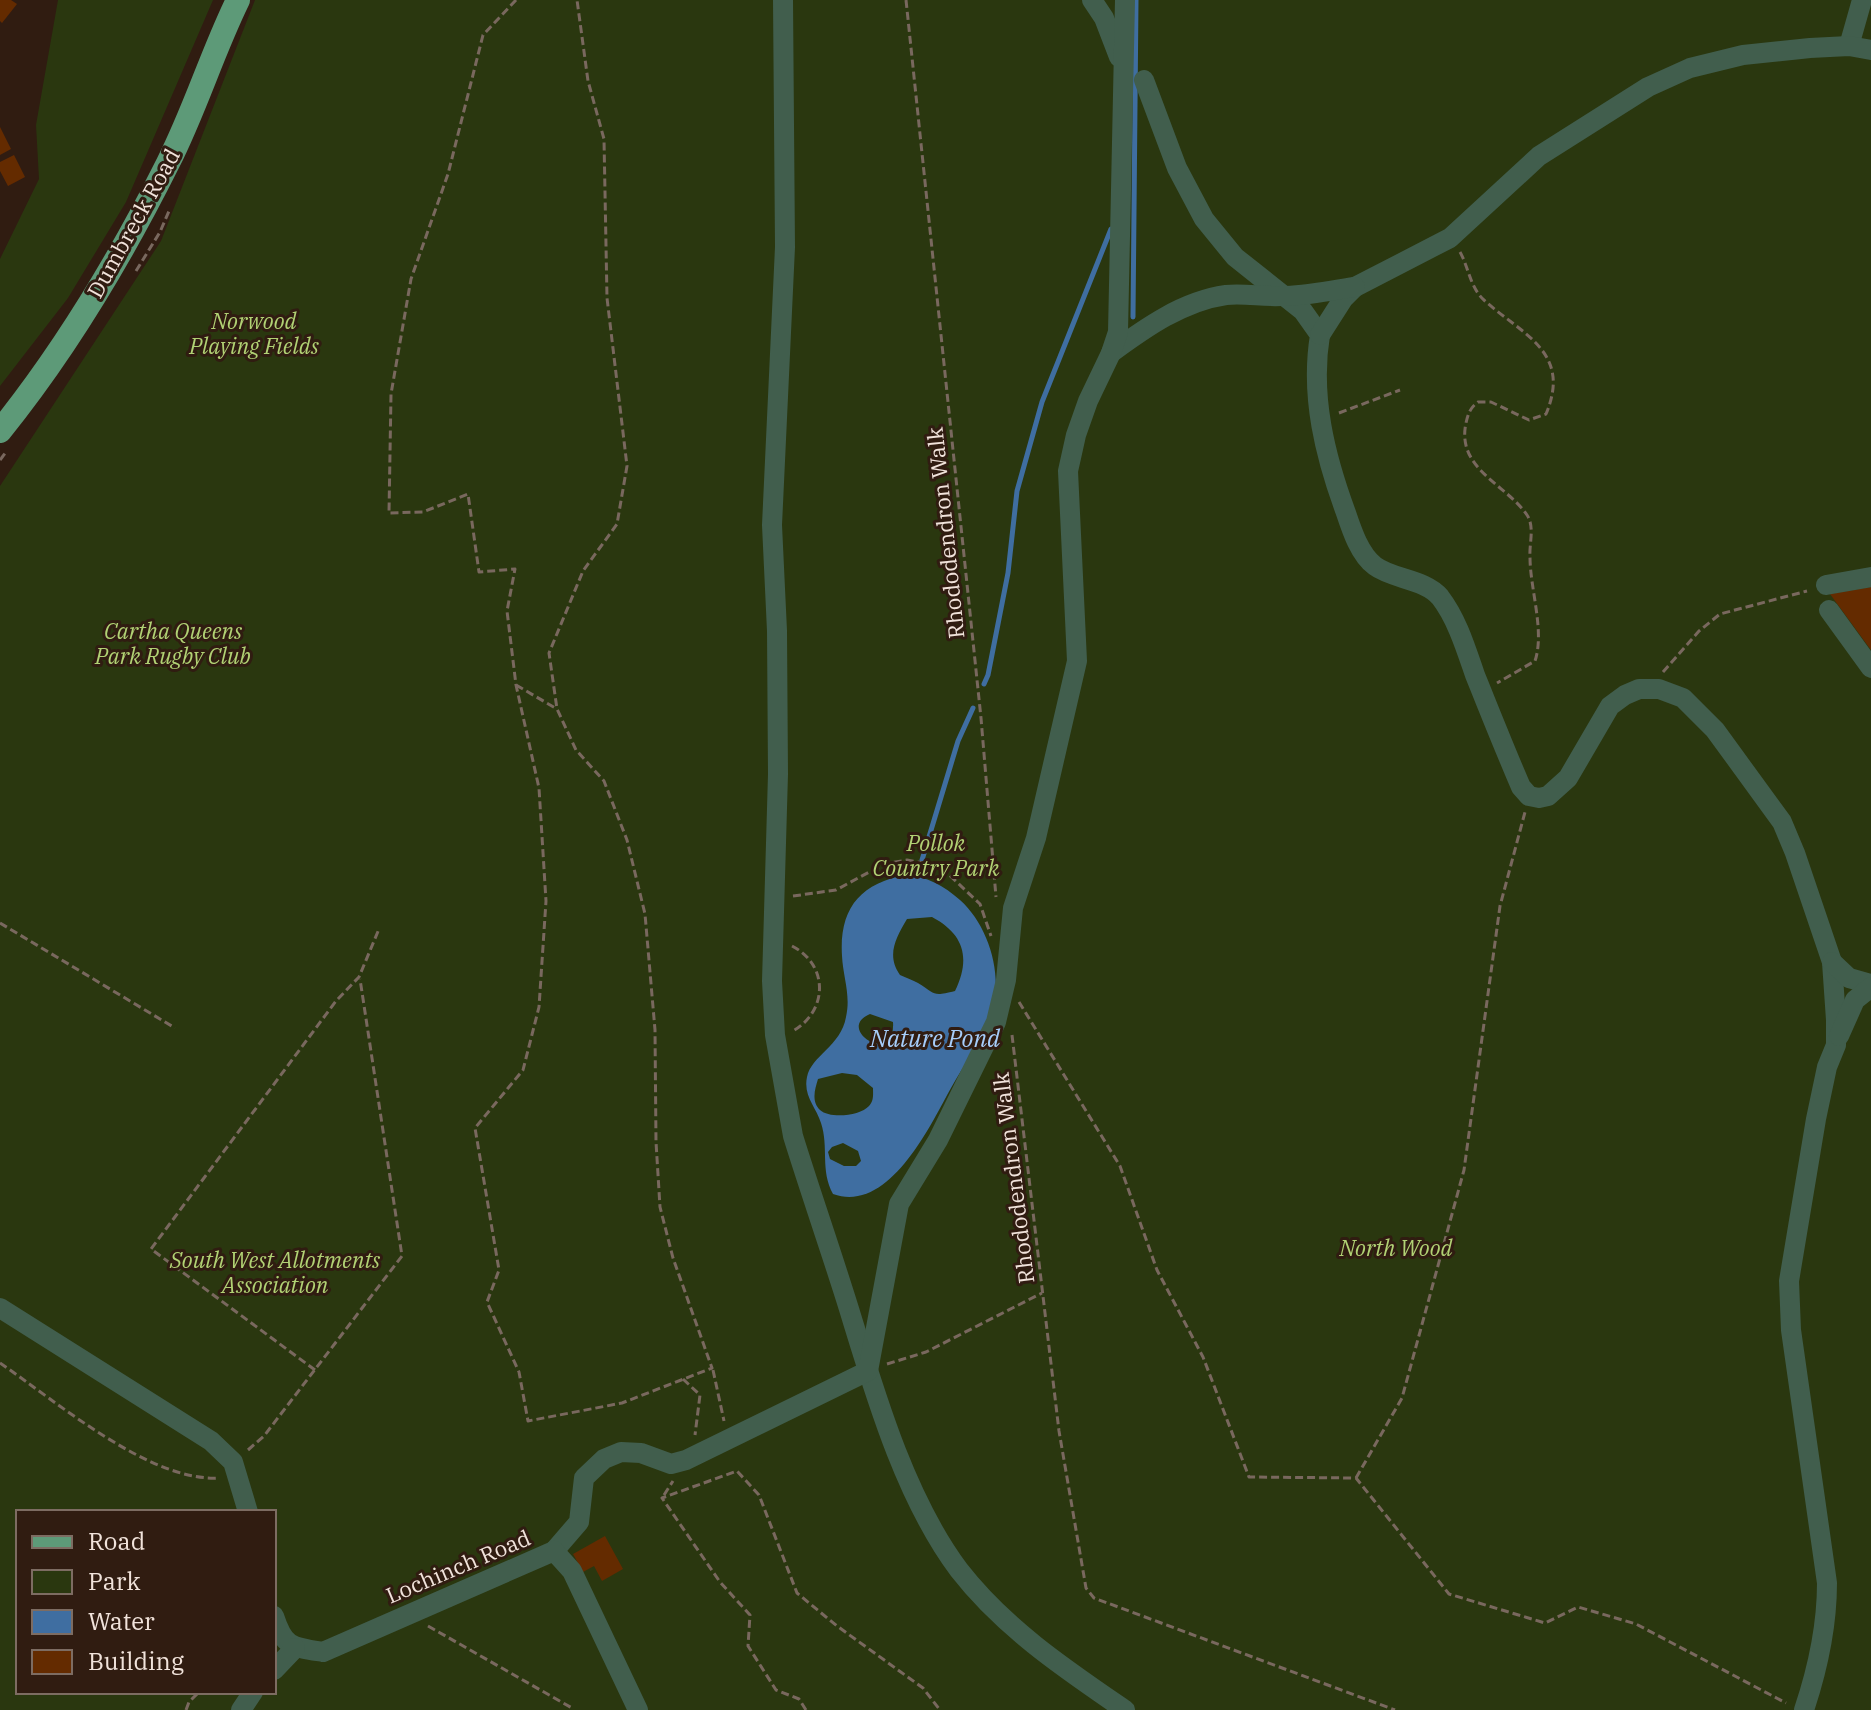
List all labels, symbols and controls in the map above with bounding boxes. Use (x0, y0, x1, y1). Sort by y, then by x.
street label: Dumbreck Road (80, 143, 186, 303)
park label: Norwood Playing Fields (188, 306, 320, 360)
street label: Rhododendron Walk (919, 426, 971, 640)
park label: Cartha Queens Park Rugby Club (94, 616, 251, 670)
park label: Pollok Country Park (872, 828, 1000, 882)
water label: Nature Pond (869, 1022, 1001, 1054)
street label: Rhododendron Walk (986, 1071, 1040, 1285)
park label: North Wood (1339, 1233, 1454, 1262)
park label: South West Allotments Association (169, 1245, 381, 1299)
legend (16, 1510, 276, 1694)
street label: Lochinch Road (381, 1522, 535, 1610)
text: Road (88, 1525, 145, 1557)
text: Park (88, 1565, 140, 1597)
text: Water (88, 1605, 155, 1637)
text: Building (88, 1645, 184, 1677)

